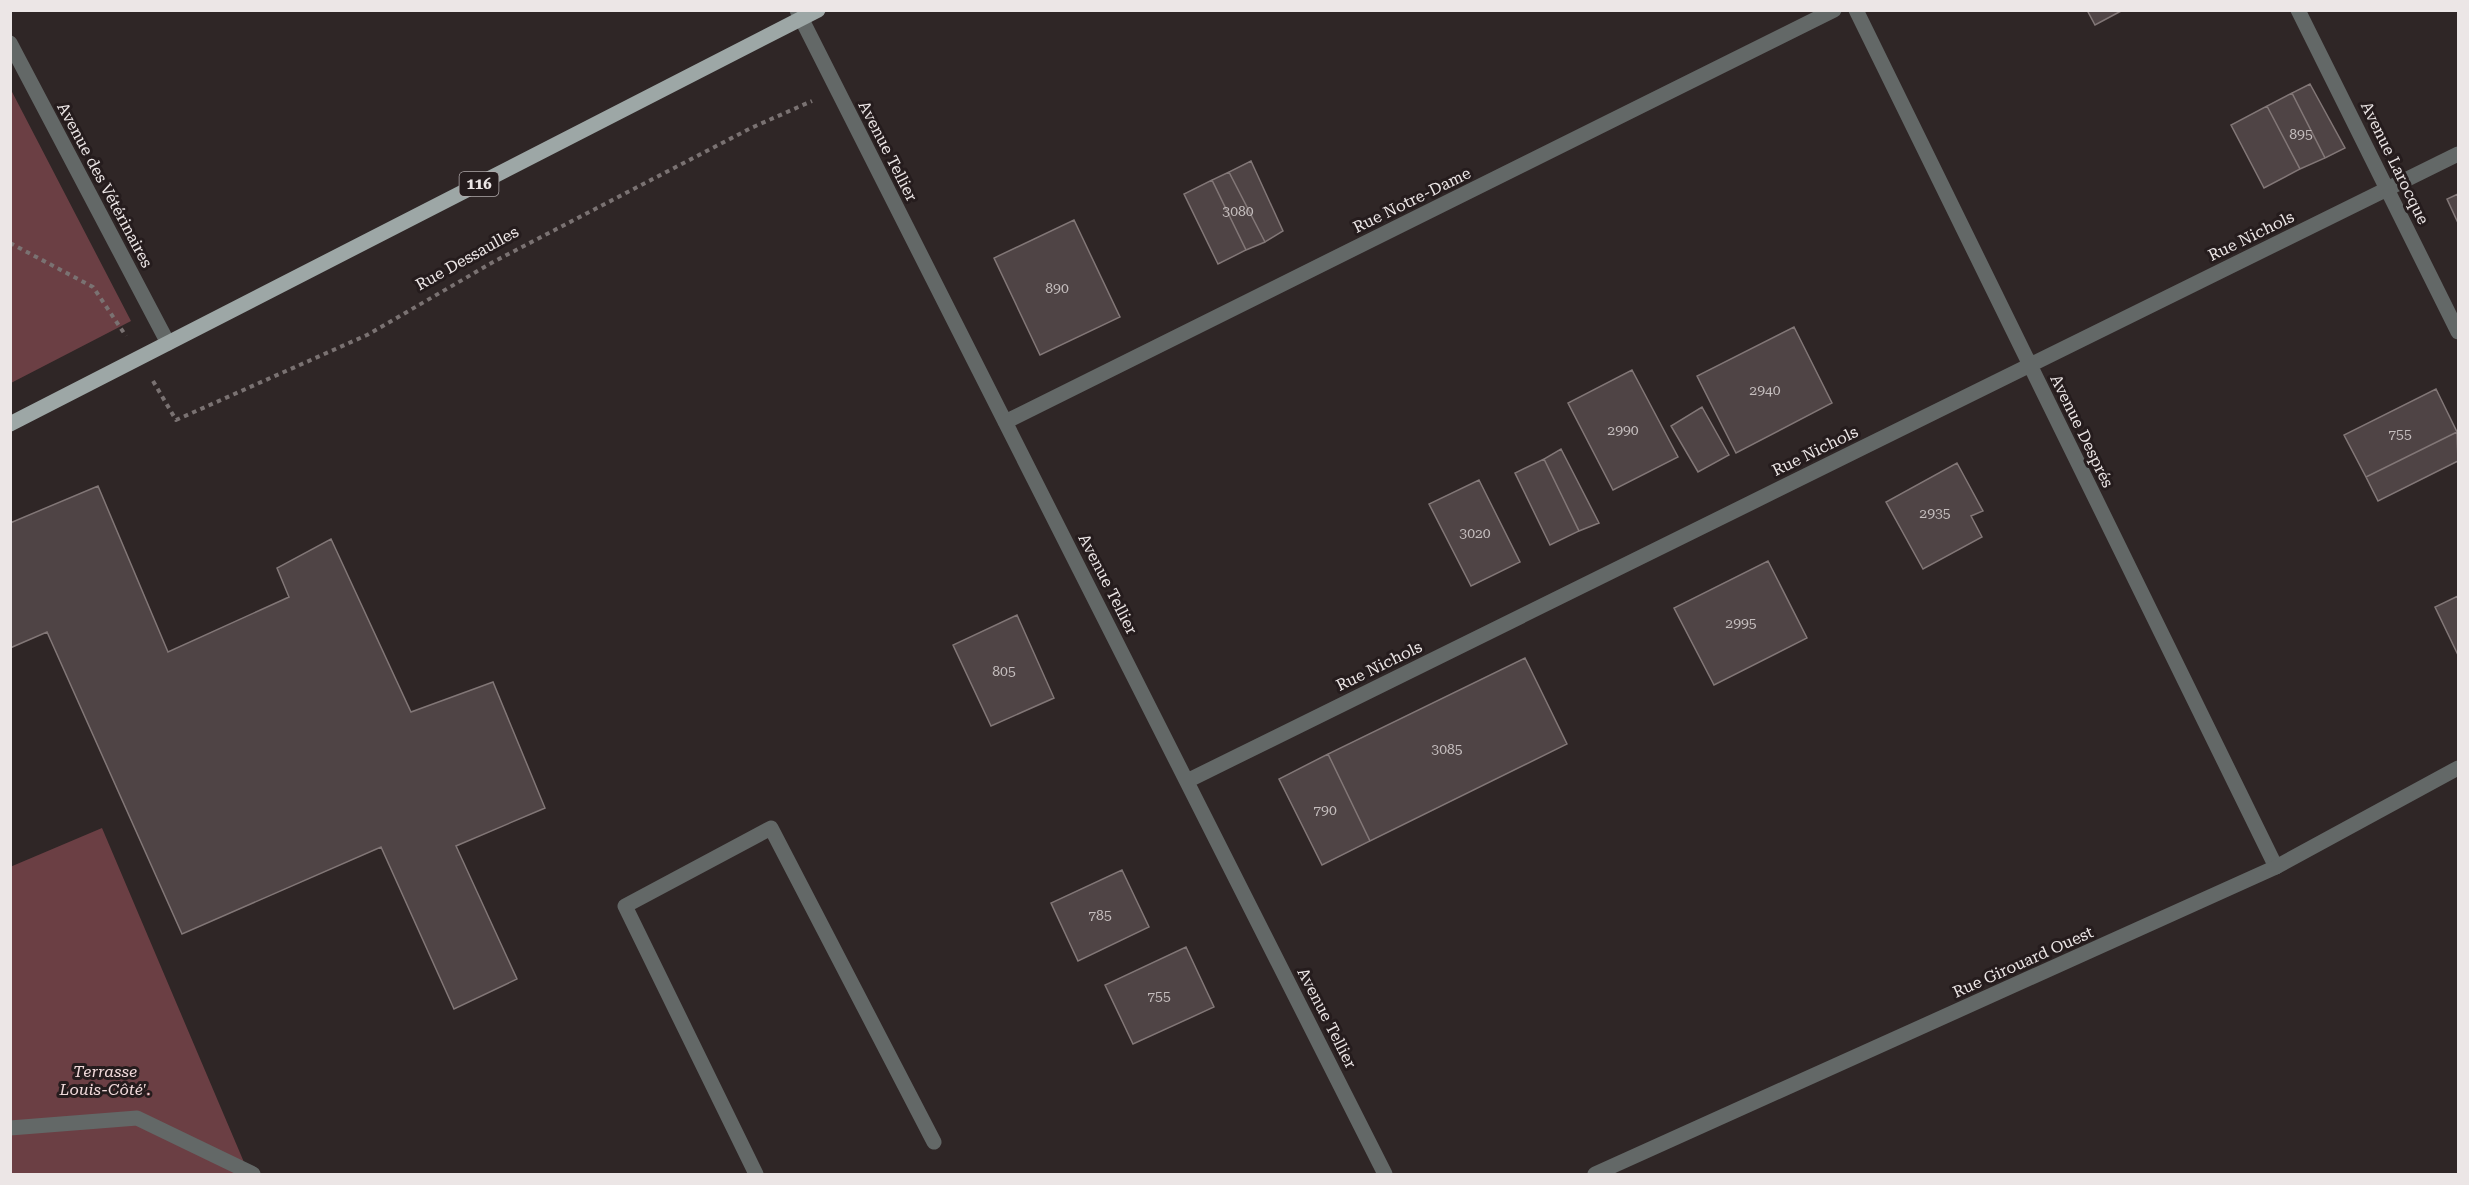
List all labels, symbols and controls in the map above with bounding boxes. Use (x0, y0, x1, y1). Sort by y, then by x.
street label: Avenue Tellier (855, 98, 922, 205)
street label: Avenue Larocque (2357, 98, 2433, 228)
street label: Avenue des Vétérinaires (53, 99, 157, 271)
house number: 895 (2289, 126, 2313, 142)
street label: Rue Notre-Dame (1350, 163, 1474, 237)
road number: 116 (460, 172, 498, 196)
house number: 3080 (1222, 203, 1254, 219)
street label: Rue Nichols (2205, 207, 2297, 265)
street label: Rue Dessaulles (412, 222, 522, 294)
house number: 890 (1045, 280, 1069, 296)
street label: Avenue Després (2046, 371, 2118, 491)
house number: 2940 (1749, 382, 1781, 398)
house number: 2990 (1607, 422, 1639, 438)
street label: Rue Nichols (1769, 422, 1861, 480)
house number: 755 (2388, 426, 2412, 442)
house number: 2935 (1919, 505, 1951, 521)
house number: 3020 (1459, 525, 1491, 541)
street label: Avenue Tellier (1075, 531, 1142, 638)
house number: 2995 (1725, 615, 1757, 631)
street label: Rue Nichols (1333, 637, 1425, 695)
house number: 805 (992, 663, 1016, 679)
house number: 3085 (1431, 741, 1463, 757)
house number: 790 (1313, 802, 1337, 818)
house number: 785 (1088, 907, 1112, 923)
street label: Rue Girouard Ouest (1950, 922, 2096, 1002)
street label: Avenue Tellier (1294, 965, 1361, 1072)
house number: 755 (1147, 988, 1171, 1004)
park label: Terrasse Louis-Côté'. (58, 1062, 151, 1099)

